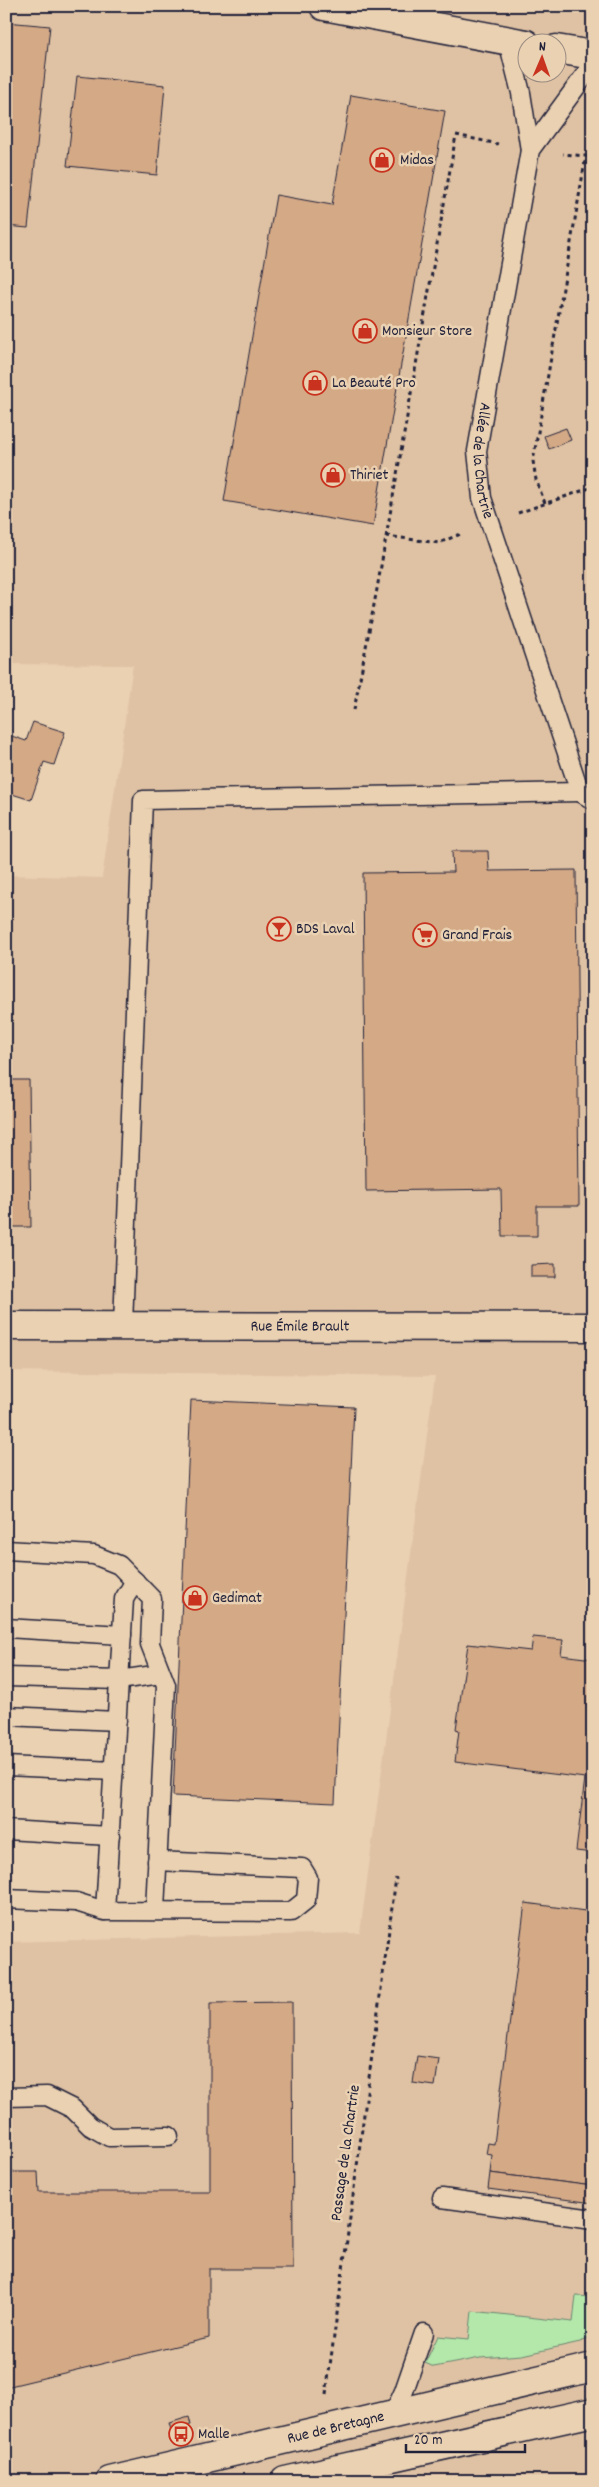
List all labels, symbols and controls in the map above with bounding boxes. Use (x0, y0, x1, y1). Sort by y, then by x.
north arrow (516, 32, 566, 82)
text: N (539, 37, 546, 57)
shop icon: Midas (369, 147, 395, 173)
place label: Midas (400, 149, 434, 172)
shop icon: Monsieur Store (352, 318, 378, 344)
place label: Monsieur Store (382, 320, 472, 343)
shop icon: La Beauté Pro (302, 370, 328, 396)
place label: La Beauté Pro (332, 372, 416, 395)
street label: Allée de la Chartrie (466, 401, 500, 522)
shop icon: Thiriet (320, 462, 346, 488)
place label: Thiriet (350, 464, 389, 487)
bar icon: BDS Laval (266, 916, 292, 942)
place label: BDS Laval (296, 918, 355, 941)
supermarket icon: Grand Frais (412, 922, 438, 948)
place label: Grand Frais (442, 924, 513, 947)
street label: Rue Émile Brault (251, 1315, 350, 1338)
shop icon: Gedimat (182, 1585, 208, 1611)
place label: Gedimat (212, 1587, 262, 1610)
street label: Passage de la Chartrie (325, 2084, 367, 2222)
street label: Rue de Bretagne (285, 2405, 387, 2450)
bus stop icon: Malle (168, 2421, 194, 2447)
scale bar (406, 2422, 525, 2454)
place label: Malle (198, 2423, 230, 2446)
text: 20 m (414, 2430, 442, 2452)

